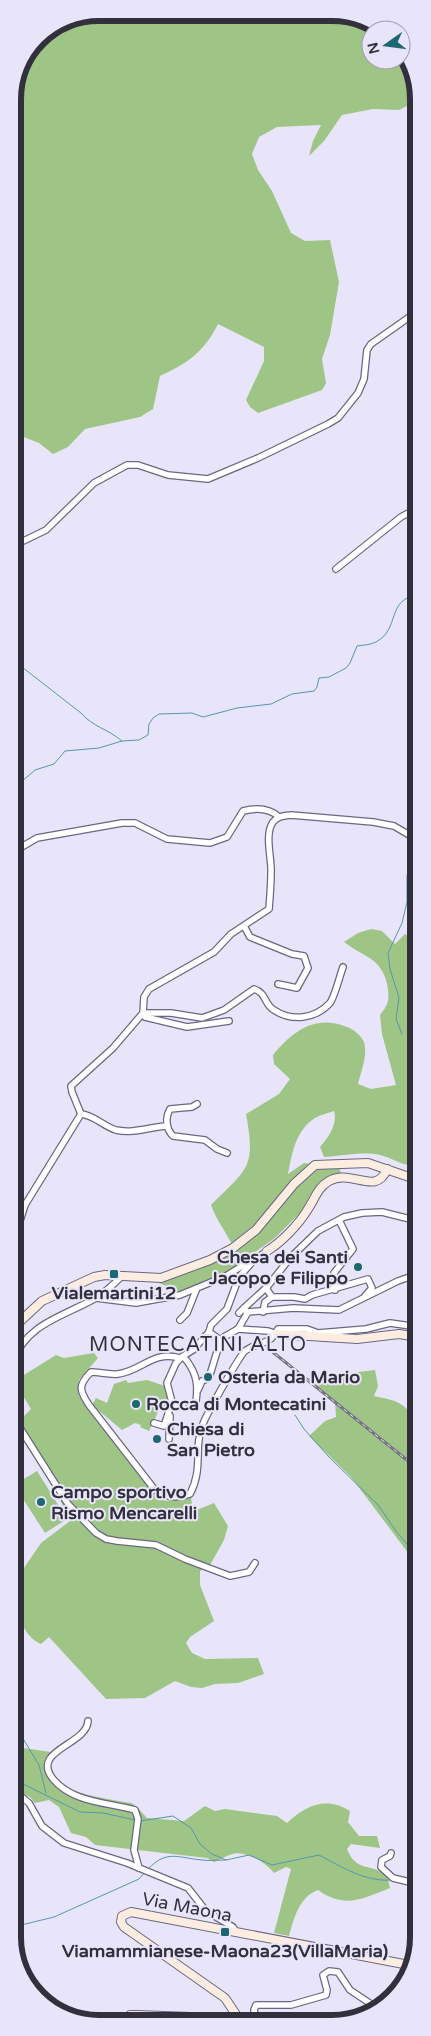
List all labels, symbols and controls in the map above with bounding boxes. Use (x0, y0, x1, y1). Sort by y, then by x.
north arrow (361, 20, 411, 70)
text: N (364, 41, 383, 56)
place label: Chesa dei Santi Jacopo e Filippo (208, 1246, 348, 1289)
marker: Chesa dei Santi Jacopo e Filippo (352, 1261, 364, 1273)
marker: Vialemartini12 (108, 1268, 120, 1280)
place label: Vialemartini12 (52, 1282, 176, 1304)
district label: MONTECATINI ALTO (89, 1333, 307, 1357)
place label: Osteria da Mario (218, 1366, 360, 1388)
marker: Osteria da Mario (202, 1371, 214, 1383)
place label: Rocca di Montecatini (146, 1393, 326, 1415)
marker: Rocca di Montecatini (130, 1398, 142, 1410)
place label: Chiesa di San Pietro (167, 1418, 255, 1461)
marker: Chiesa di San Pietro (151, 1433, 163, 1445)
place label: Campo sportivo Rismo Mencarelli (51, 1481, 197, 1524)
marker: Campo sportivo Rismo Mencarelli (35, 1496, 47, 1508)
street label: Via Maona (140, 1888, 234, 1926)
marker: Viamammianese-Maona23(VillaMaria) (219, 1926, 231, 1938)
place label: Viamammianese-Maona23(VillaMaria) (62, 1940, 388, 1962)

